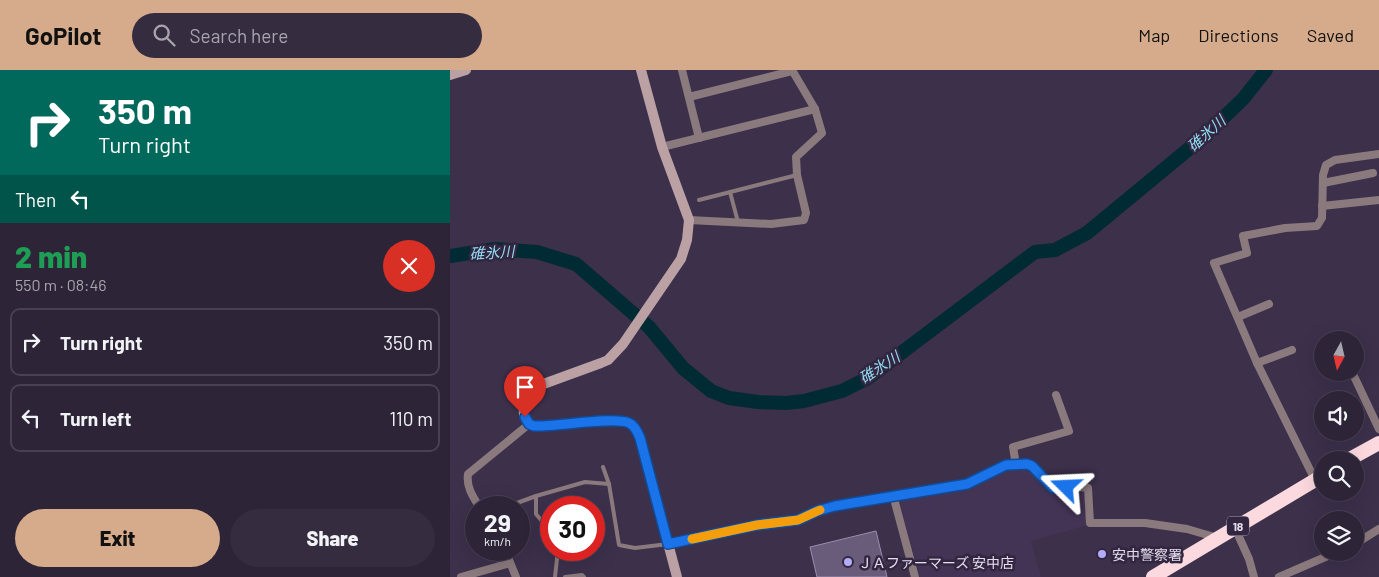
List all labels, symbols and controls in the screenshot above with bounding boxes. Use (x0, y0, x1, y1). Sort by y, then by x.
search box (132, 13, 482, 58)
text: GoPilot (25, 21, 102, 50)
icon: search (150, 21, 178, 49)
text: Search here (190, 24, 288, 47)
text: Map (1138, 24, 1170, 46)
text: Directions (1198, 24, 1279, 46)
text: Saved (1307, 24, 1354, 46)
text: 350 m (98, 89, 192, 131)
icon: right (15, 90, 80, 155)
water label: 碓氷川 (1183, 110, 1230, 155)
text: Turn right (98, 131, 191, 157)
icon: left (66, 185, 94, 213)
text: Then (15, 188, 56, 211)
text: 2 min (15, 238, 87, 274)
button: close (383, 240, 435, 292)
water label: 碓氷川 (469, 242, 517, 262)
text: 550 m · 08:46 (15, 275, 107, 294)
icon: right (17, 328, 45, 356)
text: Turn right (60, 331, 142, 354)
text: 350 m (383, 331, 433, 354)
north arrow (1314, 331, 1364, 381)
map controls (1314, 331, 1364, 561)
water label: 碓氷川 (855, 346, 904, 387)
pin (504, 366, 546, 417)
icon: arrive (511, 373, 539, 401)
button: sound (1314, 391, 1364, 441)
icon: left (17, 404, 45, 432)
text: Turn left (60, 407, 131, 430)
text: 110 m (389, 407, 433, 430)
button: search (1314, 451, 1364, 501)
position arrow (1039, 460, 1091, 512)
speed limit sign: 30 (540, 496, 605, 561)
text: 29 (484, 507, 511, 537)
button: Exit (15, 509, 220, 567)
button: Share (230, 509, 435, 567)
button: layers (1314, 511, 1364, 561)
road number: 18 (1227, 516, 1249, 536)
text: km/h (484, 534, 511, 548)
place label: 安中警察署 (1112, 546, 1182, 563)
marker: 安中警察署 (1096, 548, 1108, 560)
place label: ＪＡファーマーズ 安中店 (858, 554, 1014, 571)
marker: ＪＡファーマーズ 安中店 (842, 556, 854, 568)

